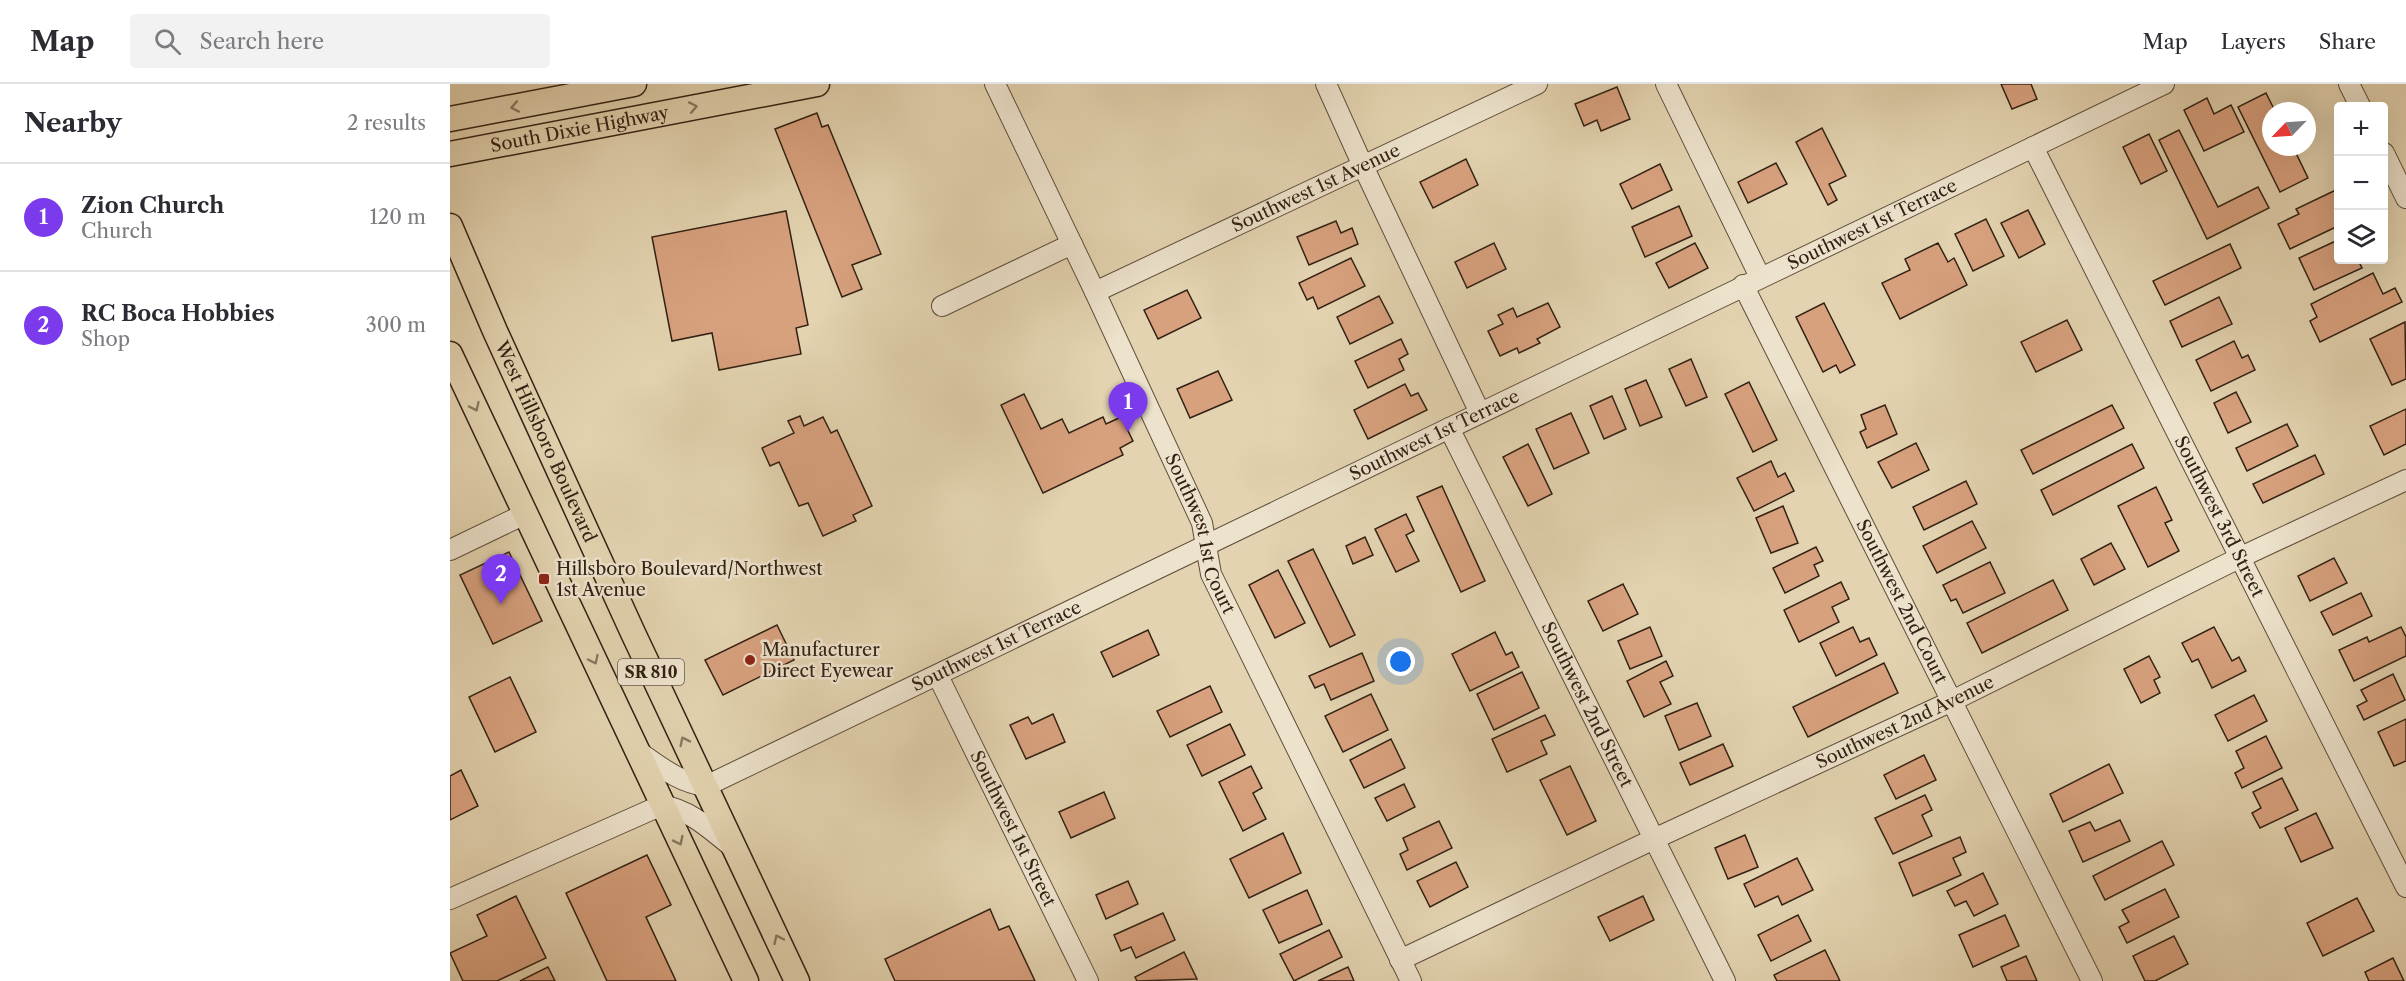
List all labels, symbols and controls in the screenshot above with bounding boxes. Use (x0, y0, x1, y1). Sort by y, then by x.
search box (130, 14, 550, 68)
text: Map (30, 24, 94, 58)
icon: search (151, 25, 184, 58)
text: Search here (199, 28, 324, 55)
text: Map (2143, 29, 2188, 54)
text: Layers (2221, 29, 2286, 54)
text: Share (2319, 29, 2376, 54)
one-way arrow (510, 100, 520, 113)
street label: South Dixie Highway (489, 101, 672, 157)
one-way arrow (688, 101, 698, 114)
north arrow (2262, 102, 2316, 156)
map controls (2334, 102, 2388, 264)
button: + (2334, 102, 2388, 156)
text: Nearby (24, 107, 122, 139)
text: 2 results (347, 111, 426, 135)
street label: Southwest 1st Avenue (1228, 139, 1403, 237)
button: − (2334, 156, 2388, 210)
street label: Southwest 1st Terrace (1784, 174, 1961, 275)
text: Zion Church (81, 192, 224, 219)
text: 1 (39, 205, 48, 229)
text: 120 m (369, 205, 426, 229)
button: layers (2334, 210, 2388, 264)
text: Church (81, 219, 152, 243)
text: RC Boca Hobbies (81, 300, 275, 327)
text: 2 (38, 313, 49, 337)
text: 300 m (366, 313, 426, 337)
text: Shop (81, 327, 130, 351)
street label: West Hillsboro Boulevard (490, 337, 601, 546)
pin: 1 (1108, 382, 1148, 432)
street label: Southwest 1st Terrace (1346, 385, 1523, 485)
one-way arrow (467, 401, 479, 412)
street label: Southwest 3rd Street (2170, 432, 2269, 602)
street label: Southwest 1st Court (1160, 450, 1240, 618)
street label: Southwest 2nd Court (1851, 516, 1952, 688)
pin: 2 (482, 554, 520, 604)
place label: Hillsboro Boulevard/Northwest 1st Avenue (556, 558, 823, 601)
marker: Hillsboro Boulevard/Northwest 1st Avenue (537, 572, 551, 586)
street label: Southwest 1st Terrace (908, 596, 1085, 696)
street label: Southwest 2nd Street (1536, 618, 1638, 791)
place label: Manufacturer Direct Eyewear (762, 639, 894, 682)
your location (1386, 647, 1415, 676)
marker: Manufacturer Direct Eyewear (743, 653, 757, 667)
one-way arrow (586, 654, 598, 665)
road number: SR 810 (618, 659, 684, 685)
street label: Southwest 2nd Avenue (1812, 671, 1998, 774)
one-way arrow (680, 736, 692, 747)
street label: Southwest 1st Street (965, 747, 1061, 911)
one-way arrow (672, 834, 684, 845)
one-way arrow (773, 935, 785, 946)

